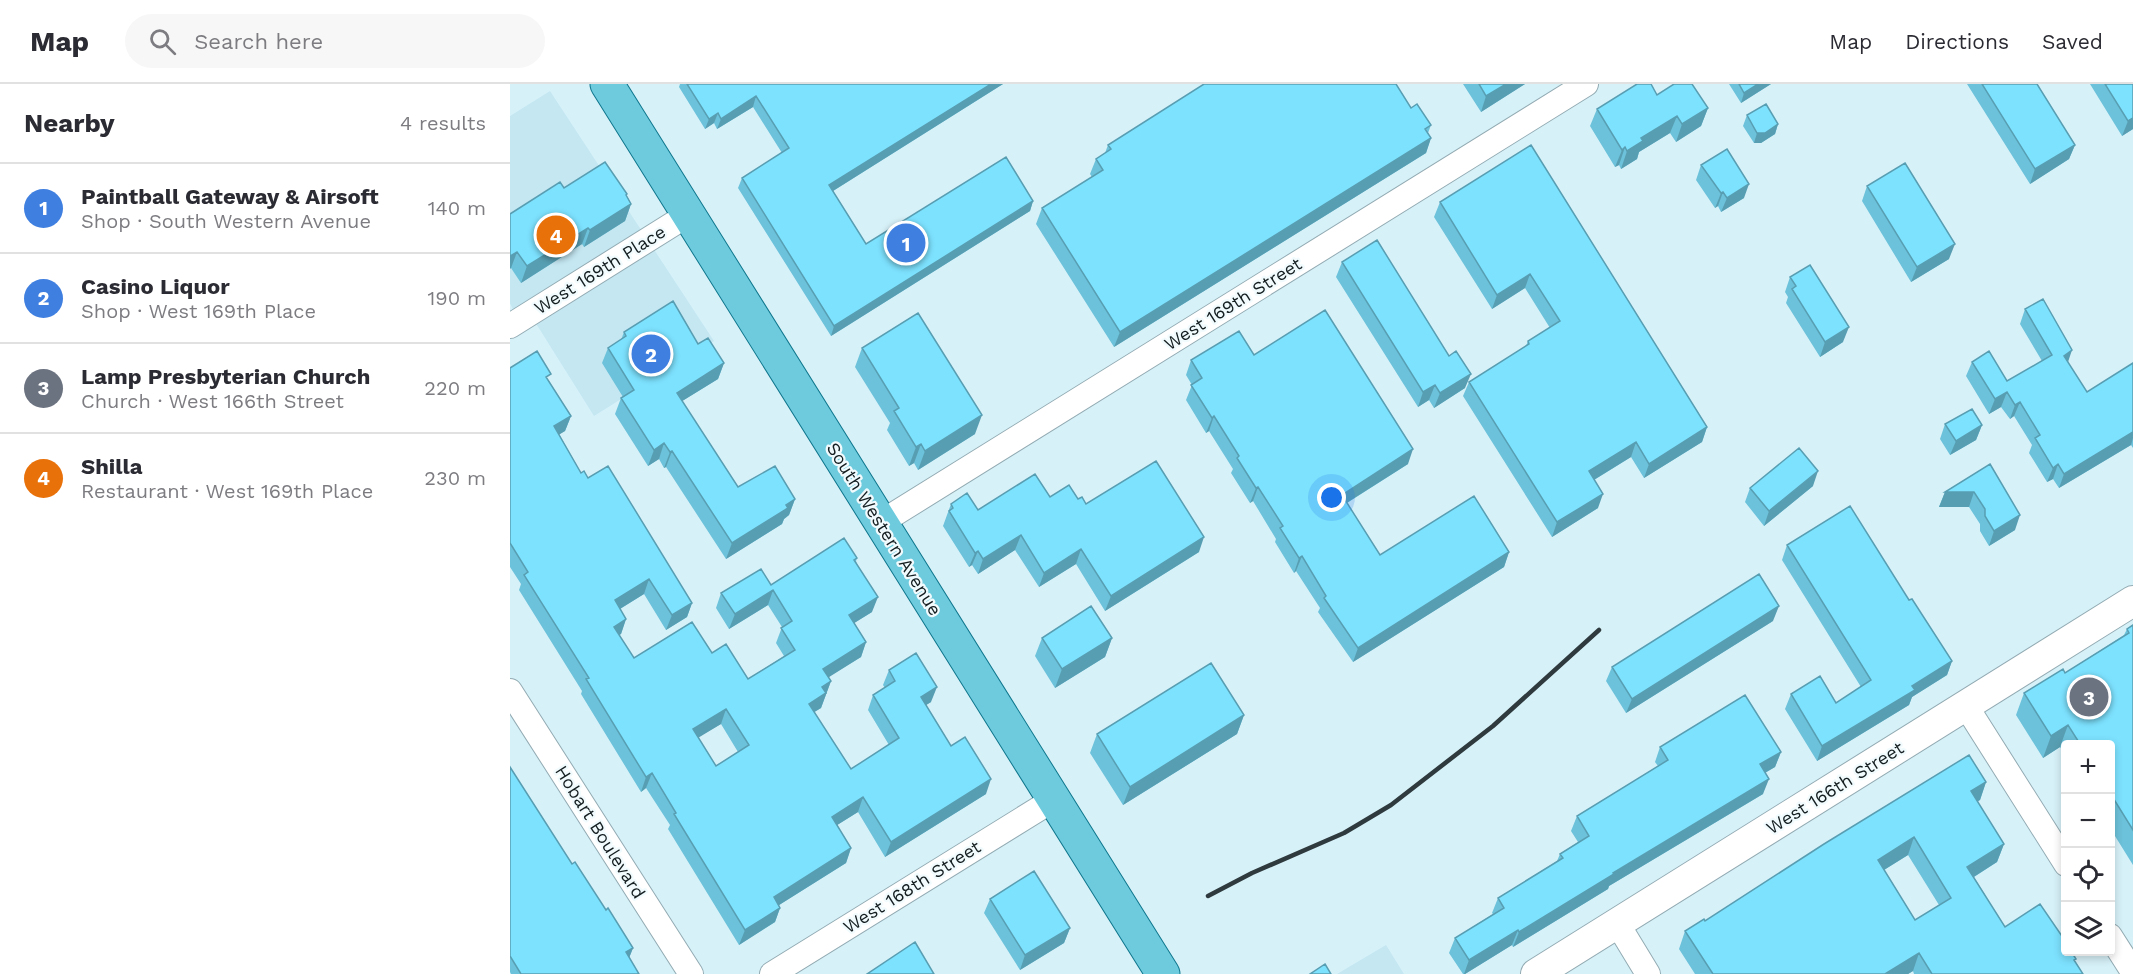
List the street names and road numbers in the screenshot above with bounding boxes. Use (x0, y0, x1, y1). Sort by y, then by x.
street label: West 169th Place (530, 221, 669, 318)
street label: West 169th Street (1160, 253, 1306, 354)
street label: South Western Avenue (823, 438, 946, 619)
street label: West 166th Street (1762, 737, 1908, 838)
street label: Hobart Boulevard (551, 761, 650, 902)
street label: West 168th Street (839, 836, 985, 937)

